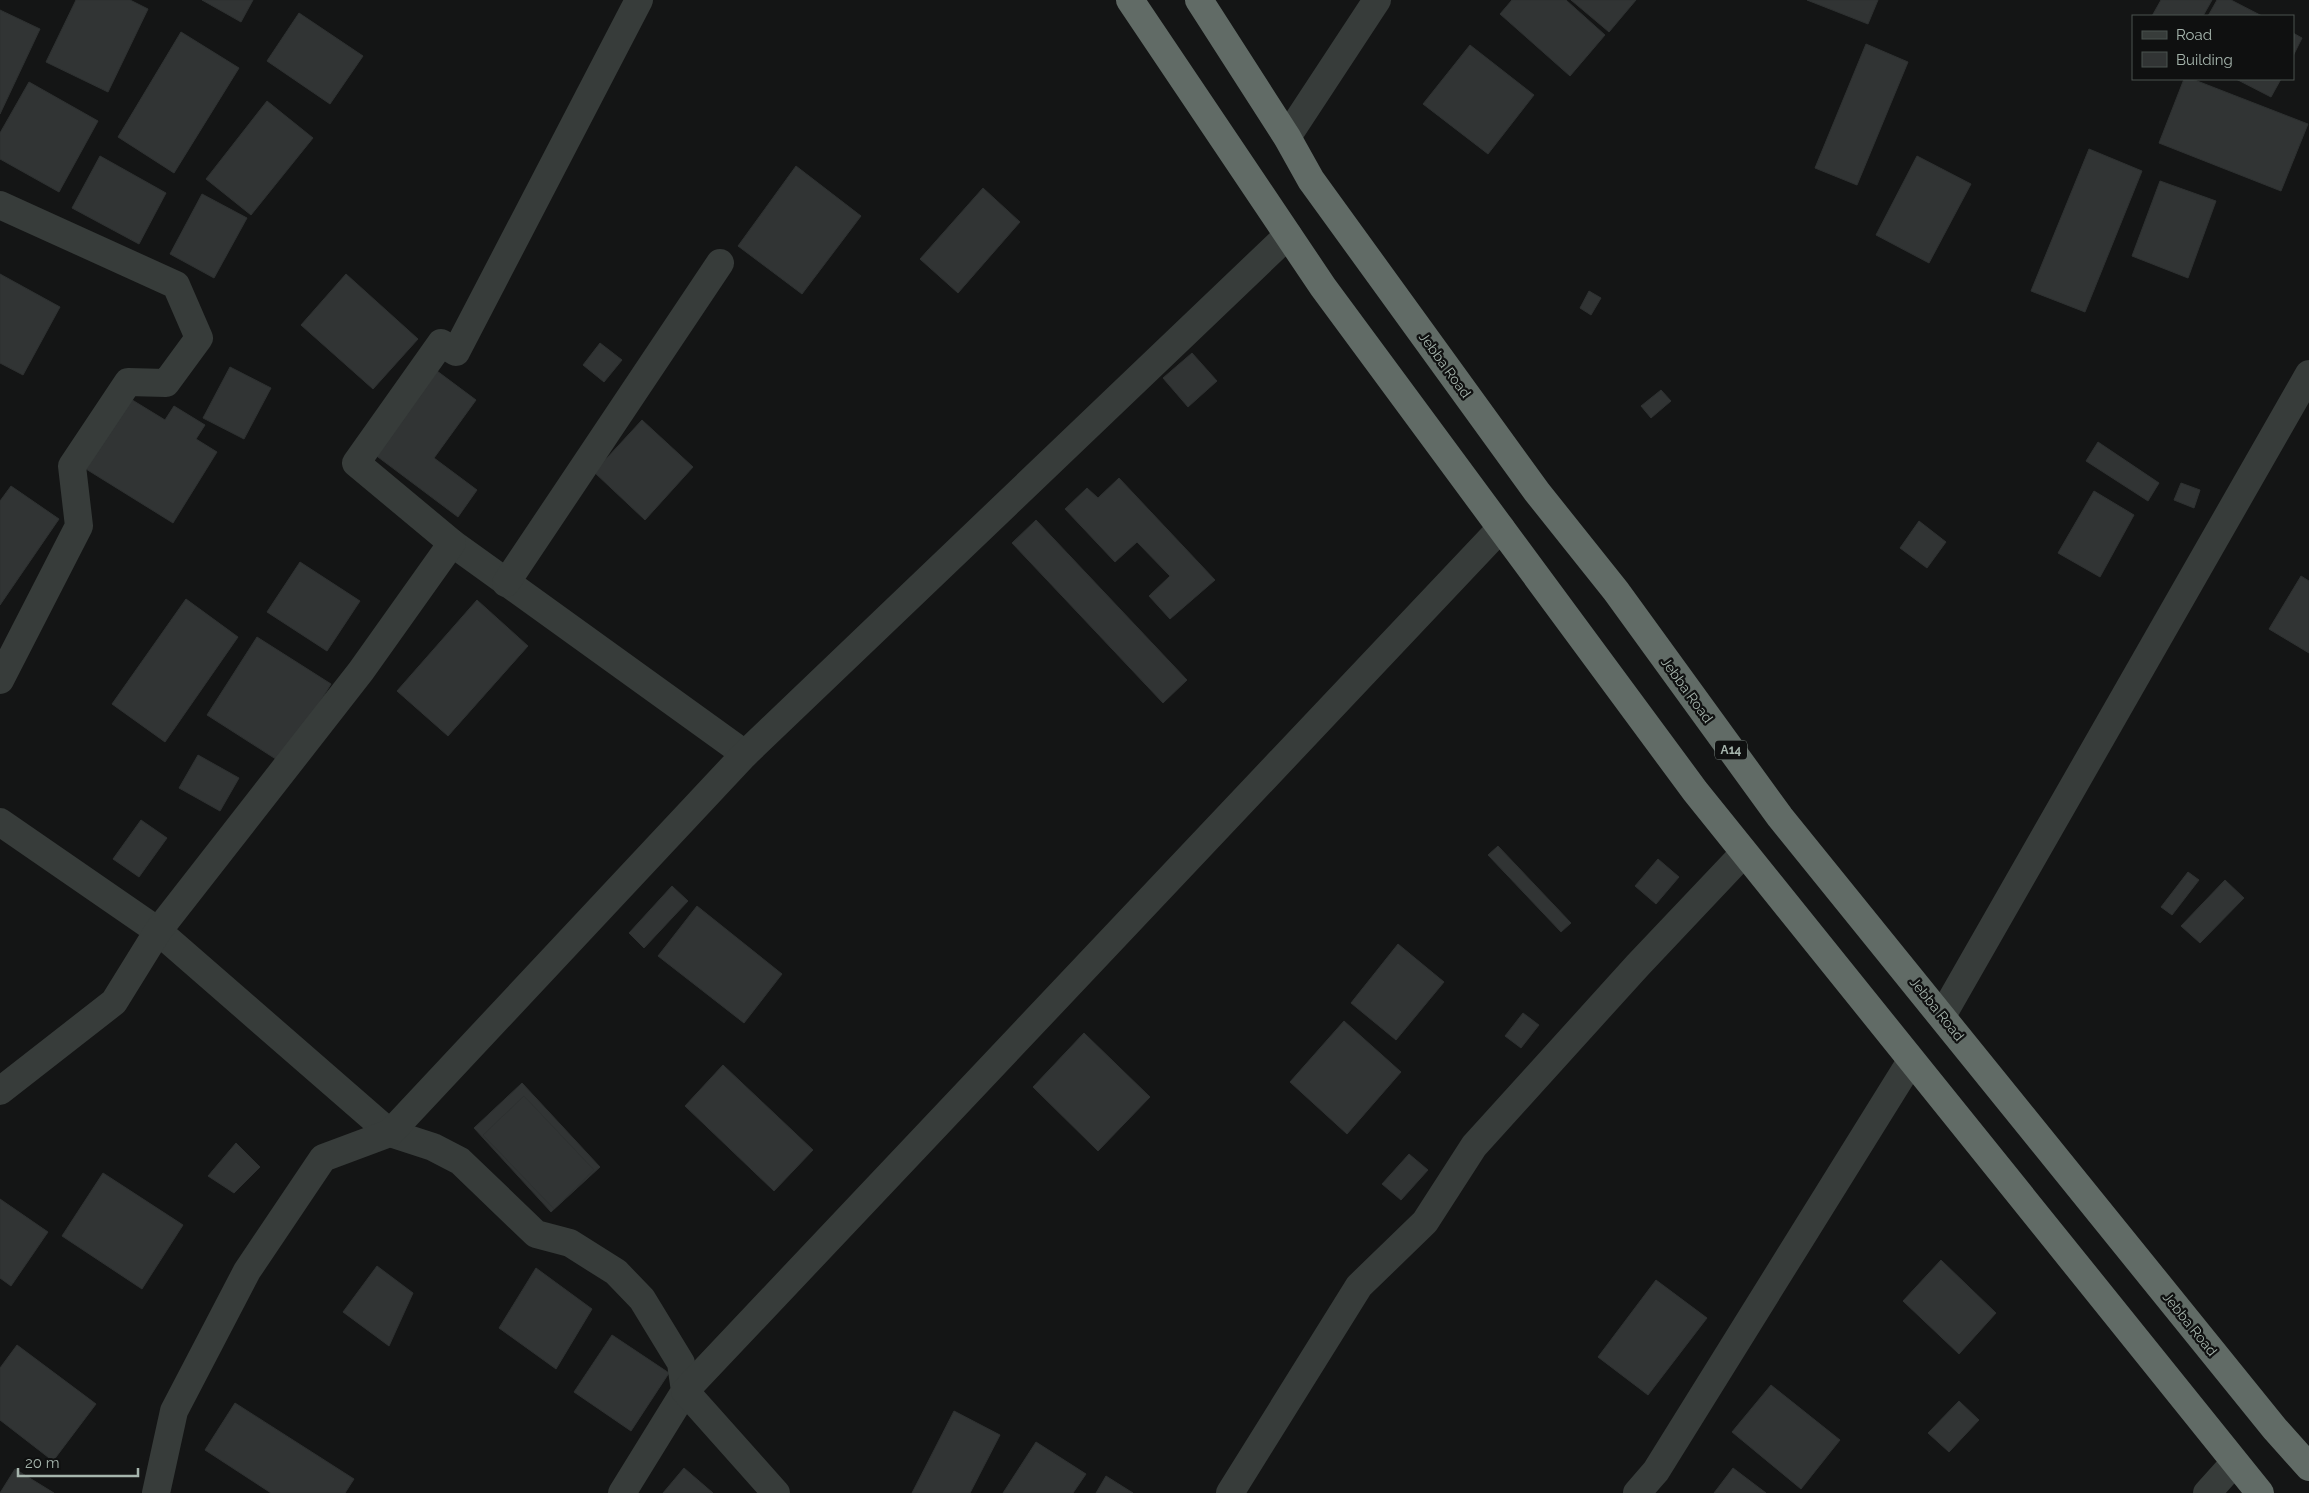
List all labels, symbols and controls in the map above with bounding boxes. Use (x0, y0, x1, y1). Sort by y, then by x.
legend (2132, 15, 2294, 80)
text: Road (2176, 26, 2212, 44)
text: Building (2176, 51, 2233, 69)
street label: Jebba Road (1416, 329, 1474, 401)
street label: Jebba Road (1658, 654, 1716, 726)
road number: A14 (1715, 740, 1747, 760)
street label: Jebba Road (1907, 974, 1967, 1044)
street label: Jebba Road (2160, 1289, 2220, 1359)
scale bar (18, 1446, 138, 1478)
text: 20 m (25, 1454, 60, 1472)

